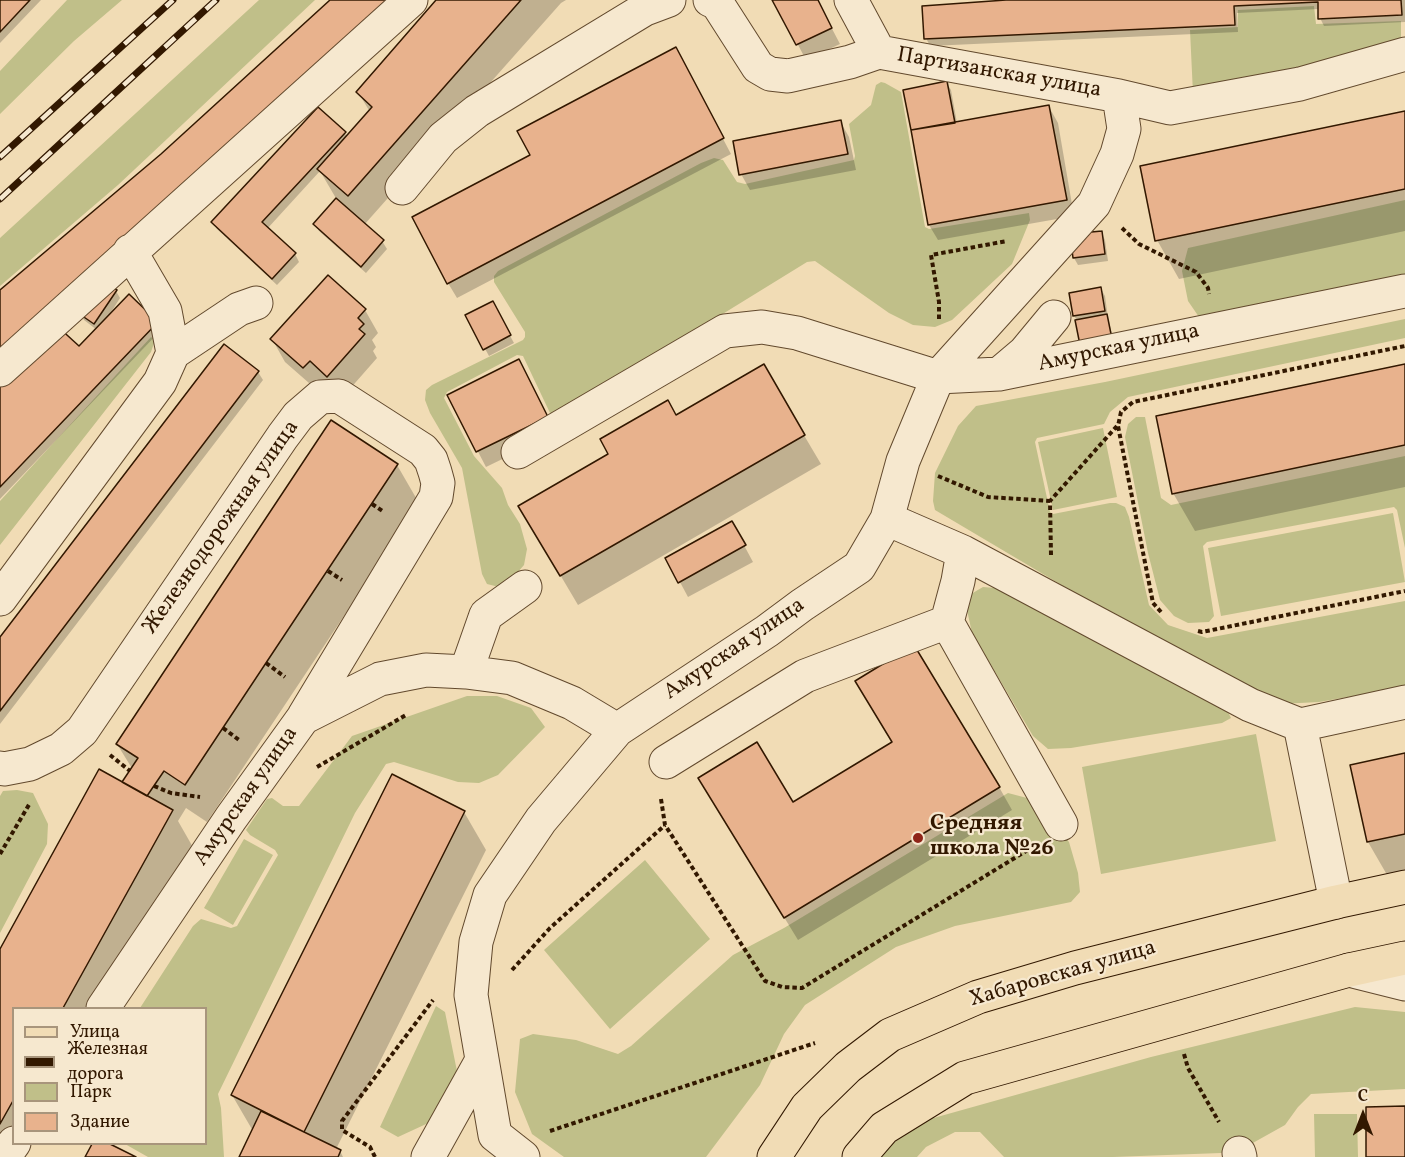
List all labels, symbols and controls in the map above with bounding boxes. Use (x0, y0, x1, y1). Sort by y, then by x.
street label: Партизанская улица (895, 43, 1103, 105)
street label: Амурская улица (1036, 319, 1202, 379)
street label: Железнодорожная улица (138, 416, 306, 640)
street label: Амурская улица (660, 593, 810, 707)
street label: Амурская улица (189, 722, 305, 872)
place label: Средняя школа №26 (930, 812, 1054, 864)
marker: Средняя школа №26 (911, 831, 925, 845)
street label: Хабаровская улица (967, 936, 1159, 1014)
legend (12, 1007, 207, 1145)
text: Улица (70, 1020, 120, 1045)
text: Железная дорога (67, 1037, 148, 1087)
text: Парк (70, 1080, 112, 1105)
north arrow (1333, 1085, 1393, 1145)
text: С (1358, 1086, 1368, 1108)
text: Здание (70, 1110, 130, 1135)

